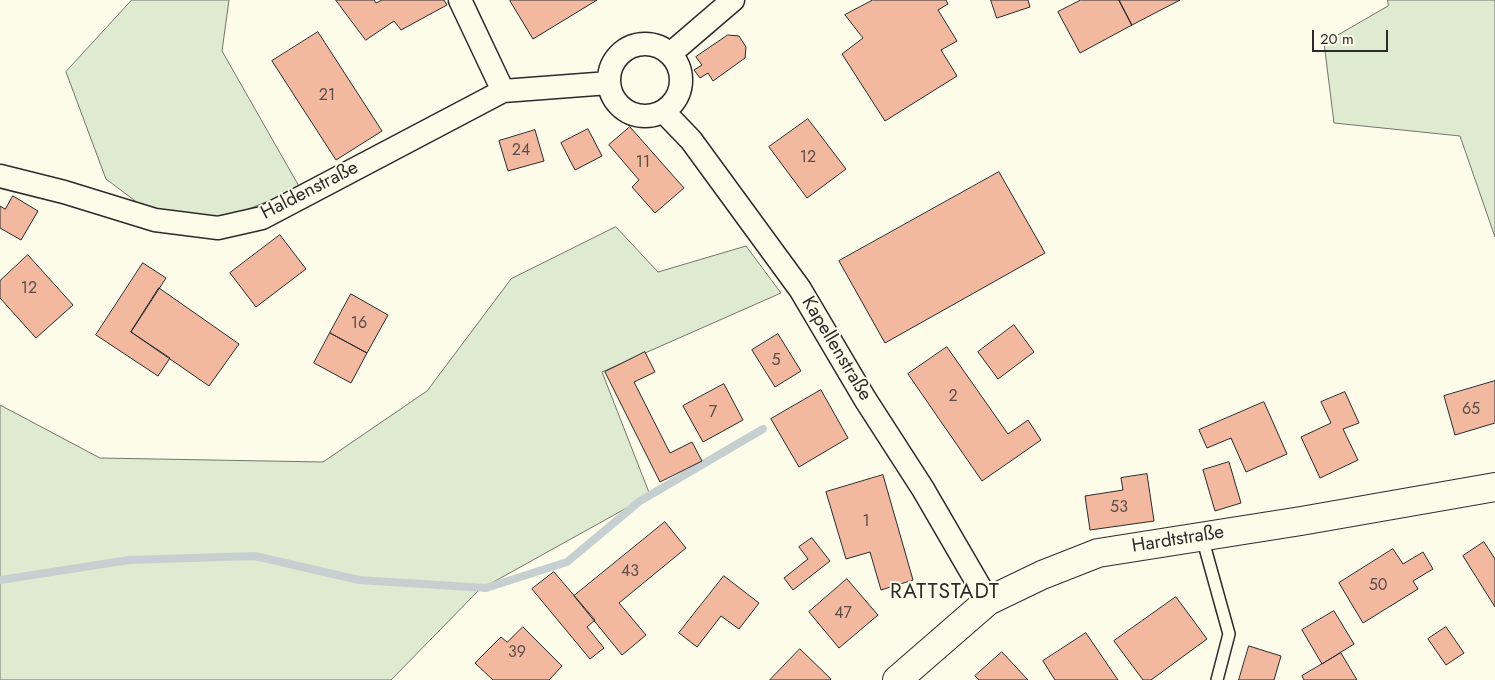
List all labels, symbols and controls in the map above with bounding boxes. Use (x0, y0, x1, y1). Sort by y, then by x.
scale bar (1315, 20, 1391, 52)
text: 20 m (1320, 28, 1354, 50)
house number: 21 (319, 86, 335, 106)
house number: 24 (512, 141, 530, 161)
house number: 12 (800, 148, 816, 168)
house number: 11 (636, 153, 650, 173)
street label: Haldenstraße (258, 157, 362, 225)
house number: 12 (21, 279, 37, 299)
street label: Kapellenstraße (796, 293, 876, 405)
house number: 16 (351, 314, 367, 334)
house number: 5 (771, 351, 781, 371)
house number: 2 (948, 387, 958, 407)
house number: 65 (1462, 400, 1480, 420)
house number: 7 (709, 403, 717, 423)
house number: 53 (1110, 498, 1128, 518)
house number: 1 (862, 512, 870, 532)
street label: Hardtstraße (1130, 521, 1226, 559)
house number: 43 (621, 562, 639, 582)
house number: 50 (1369, 576, 1387, 596)
district label: RATTSTADT (889, 580, 1001, 606)
house number: 47 (834, 604, 852, 624)
house number: 39 (508, 643, 526, 663)

